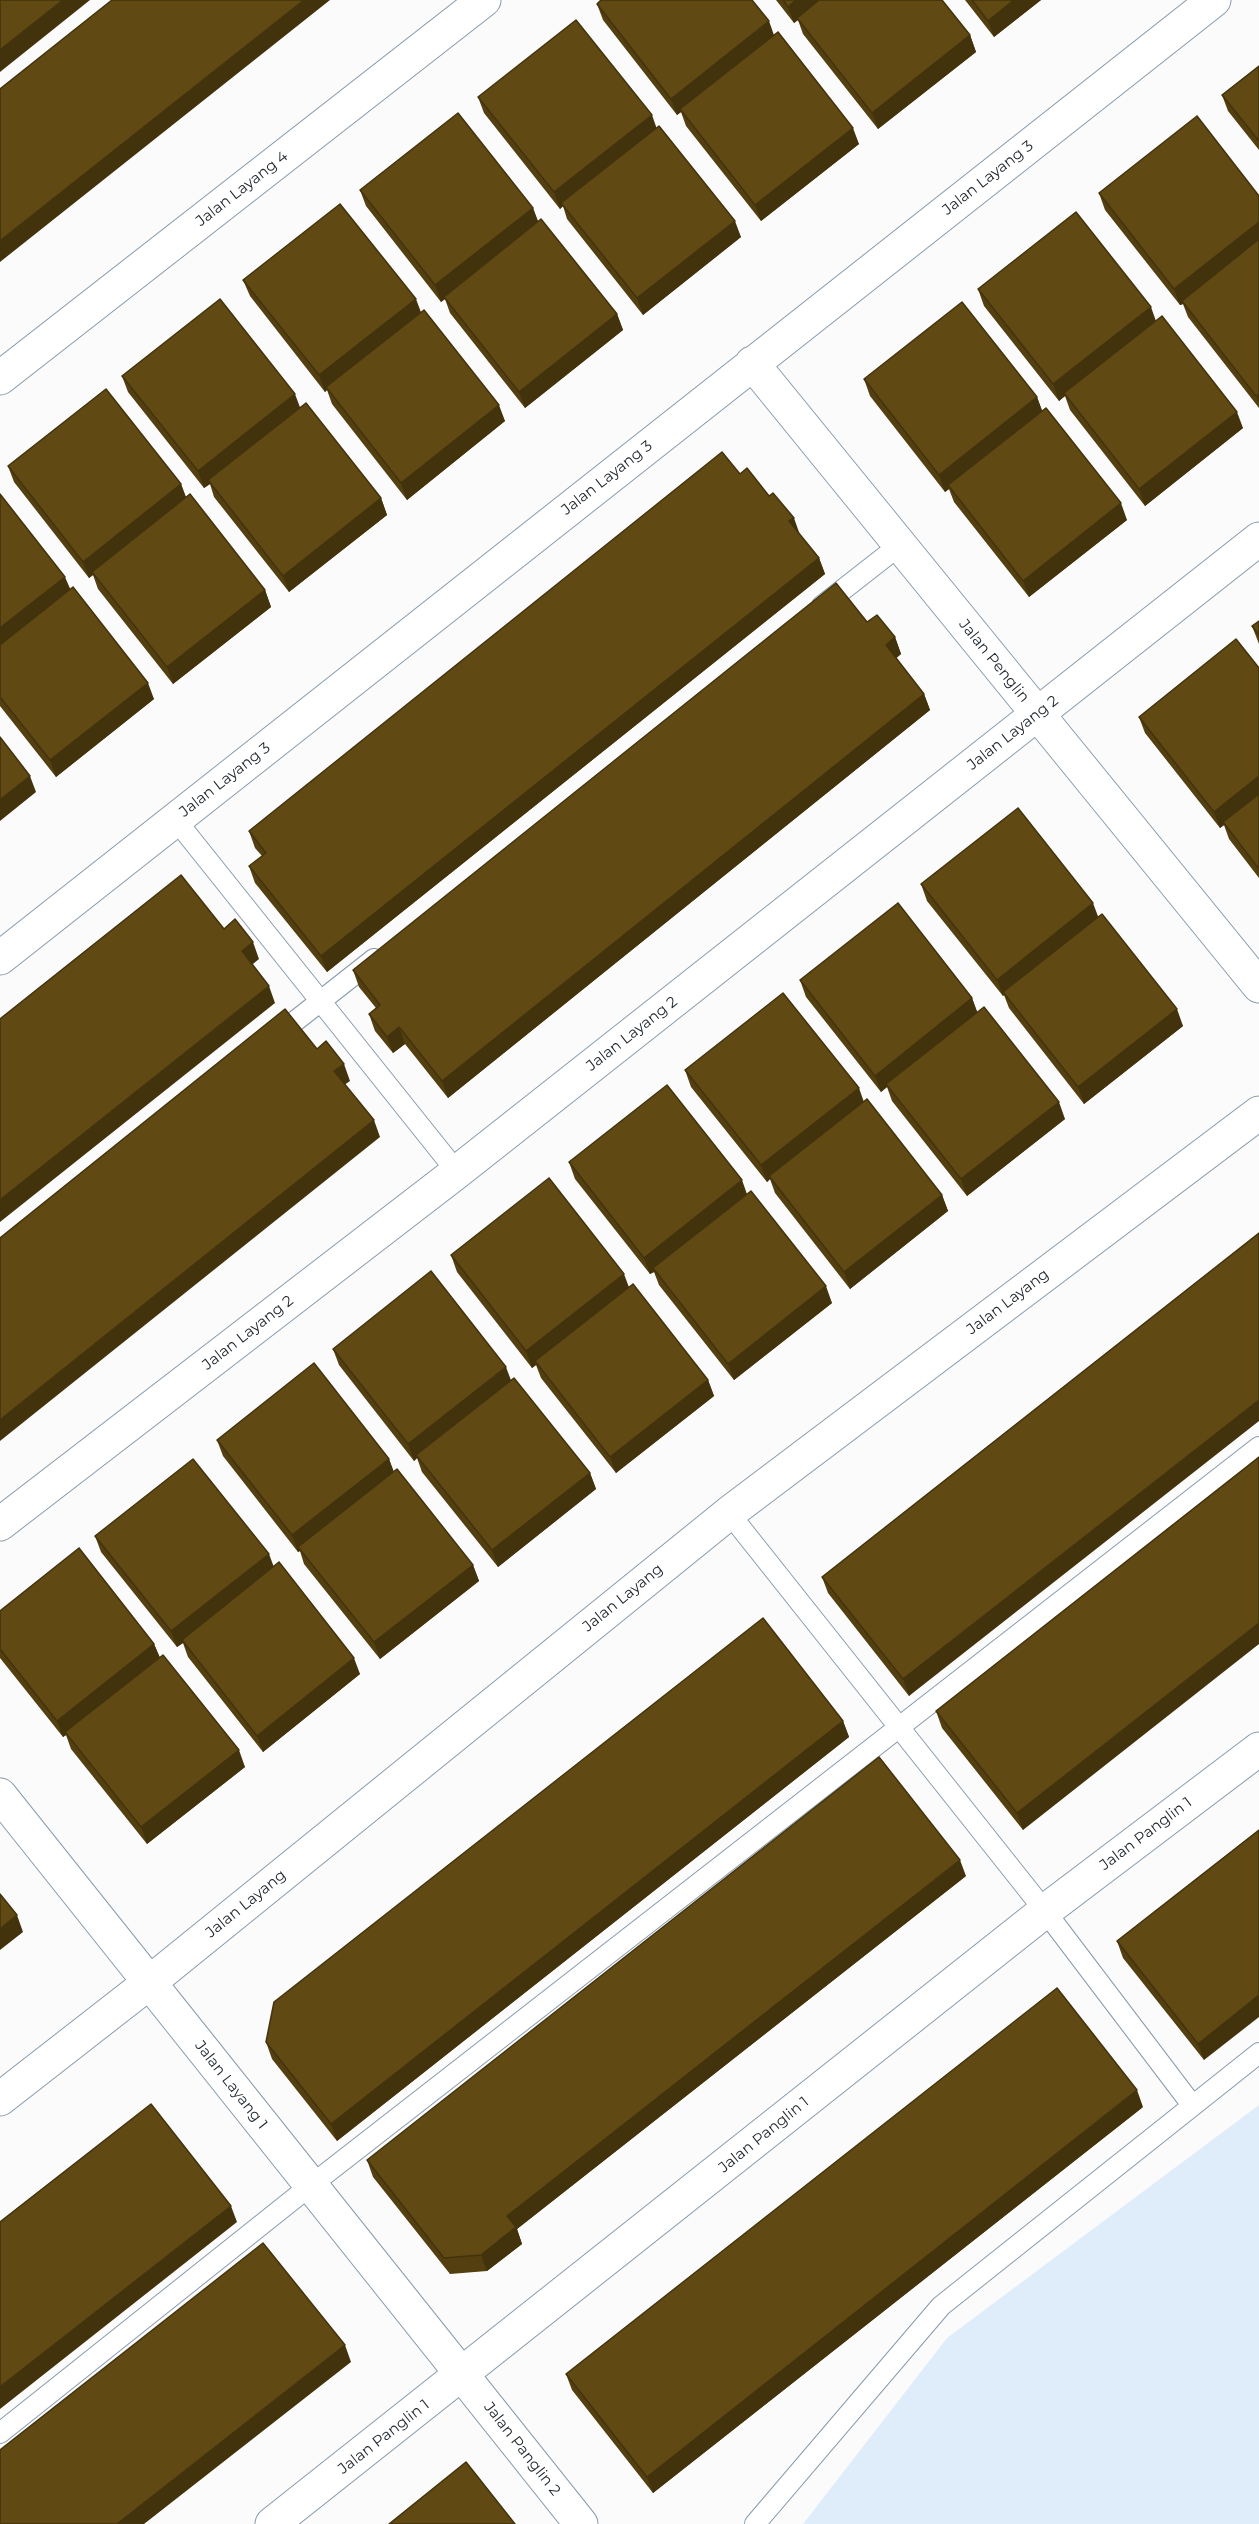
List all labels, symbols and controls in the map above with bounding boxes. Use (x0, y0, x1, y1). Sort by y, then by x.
street label: Jalan Layang 3 (939, 137, 1037, 219)
street label: Jalan Layang 4 (192, 148, 292, 230)
street label: Jalan Layang 3 (558, 437, 656, 519)
street label: Jalan Penglin (955, 616, 1033, 706)
street label: Jalan Layang 2 (964, 692, 1062, 774)
street label: Jalan Layang 3 (176, 739, 274, 821)
street label: Jalan Layang 2 (583, 993, 681, 1075)
street label: Jalan Layang (964, 1265, 1052, 1339)
street label: Jalan Layang 2 (199, 1292, 297, 1374)
street label: Jalan Layang (579, 1560, 667, 1636)
street label: Jalan Panglin 1 (1096, 1794, 1196, 1874)
street label: Jalan Layang (202, 1866, 290, 1942)
street label: Jalan Layang 1 (191, 2037, 271, 2133)
street label: Jalan Panglin 1 (715, 2093, 813, 2177)
street label: Jalan Panglin 1 (335, 2396, 433, 2478)
street label: Jalan Panglin 2 (480, 2399, 564, 2499)

